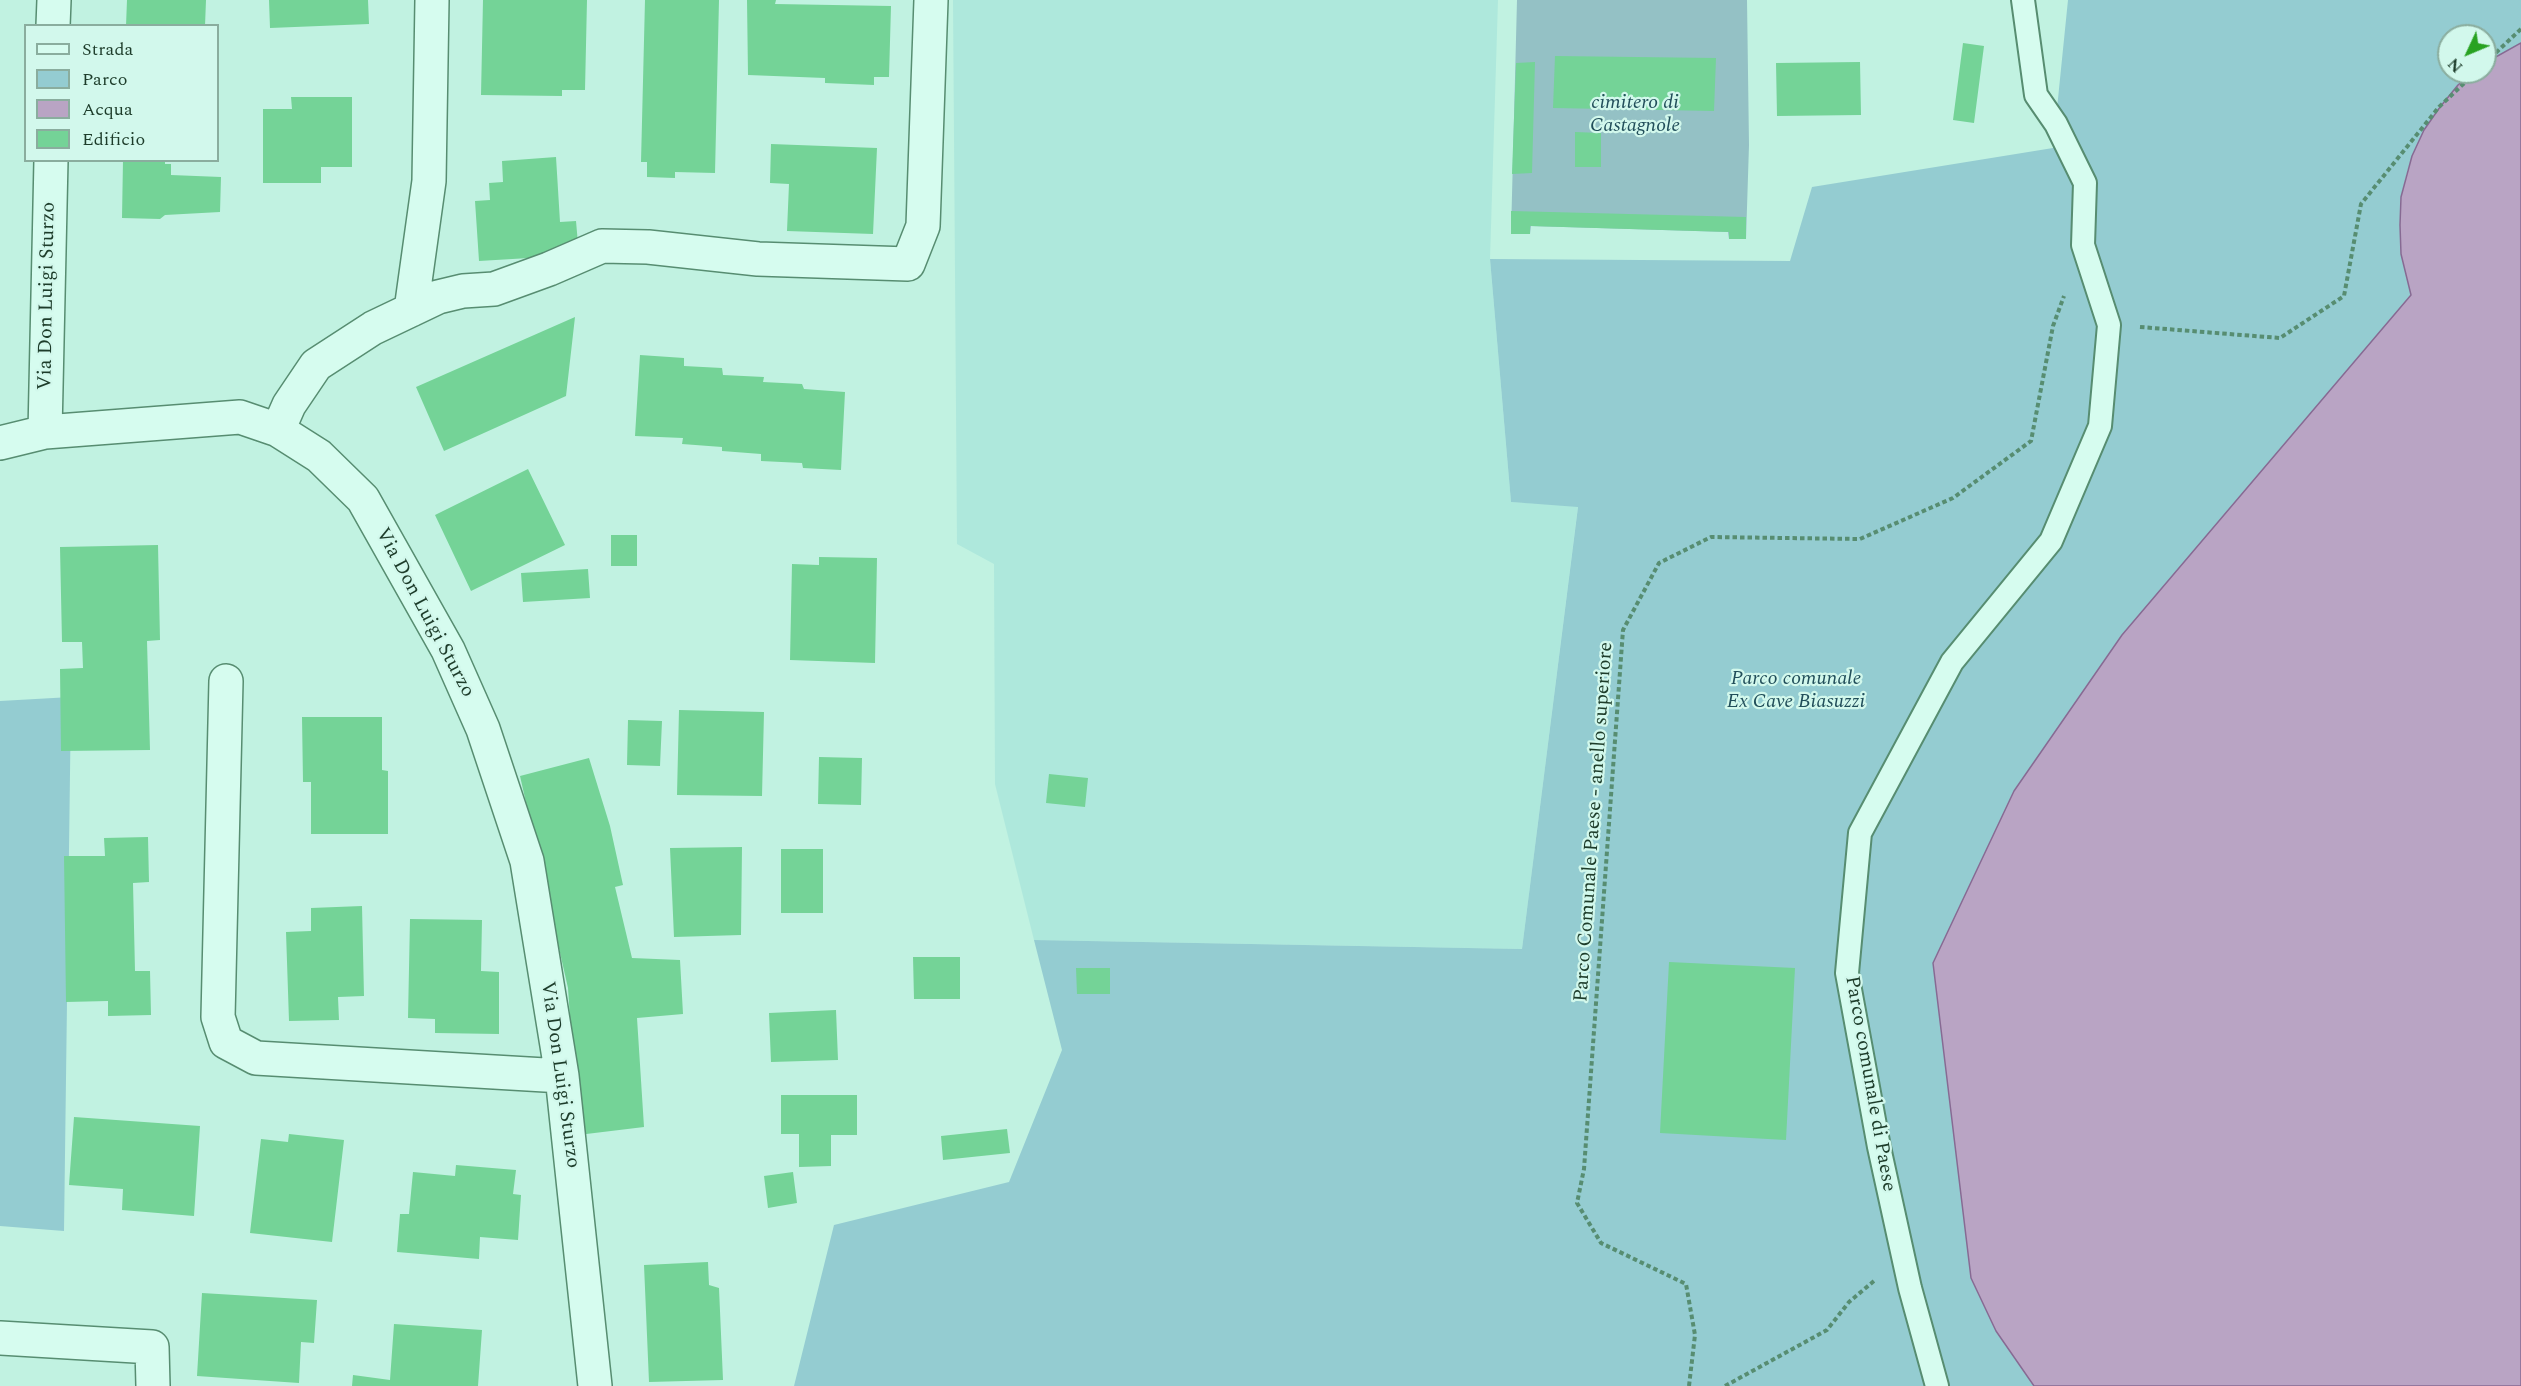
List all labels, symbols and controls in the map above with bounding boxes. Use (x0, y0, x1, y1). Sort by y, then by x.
legend (24, 24, 219, 162)
north arrow (2437, 24, 2497, 84)
text: Strada (82, 36, 133, 63)
text: N (2442, 52, 2469, 78)
text: Parco (82, 66, 127, 93)
park label: cimitero di Castagnole (1590, 92, 1680, 139)
text: Acqua (82, 96, 133, 123)
text: Edificio (82, 126, 145, 153)
street label: Via Don Luigi Sturzo (34, 202, 62, 390)
street label: Via Don Luigi Sturzo (369, 524, 479, 702)
street label: Parco Comunale Paese - anello superiore (1570, 641, 1620, 1003)
park label: Parco comunale Ex Cave Biasuzzi (1727, 668, 1865, 715)
street label: Parco comunale di Paese (1838, 974, 1900, 1194)
street label: Via Don Luigi Sturzo (534, 980, 584, 1170)

